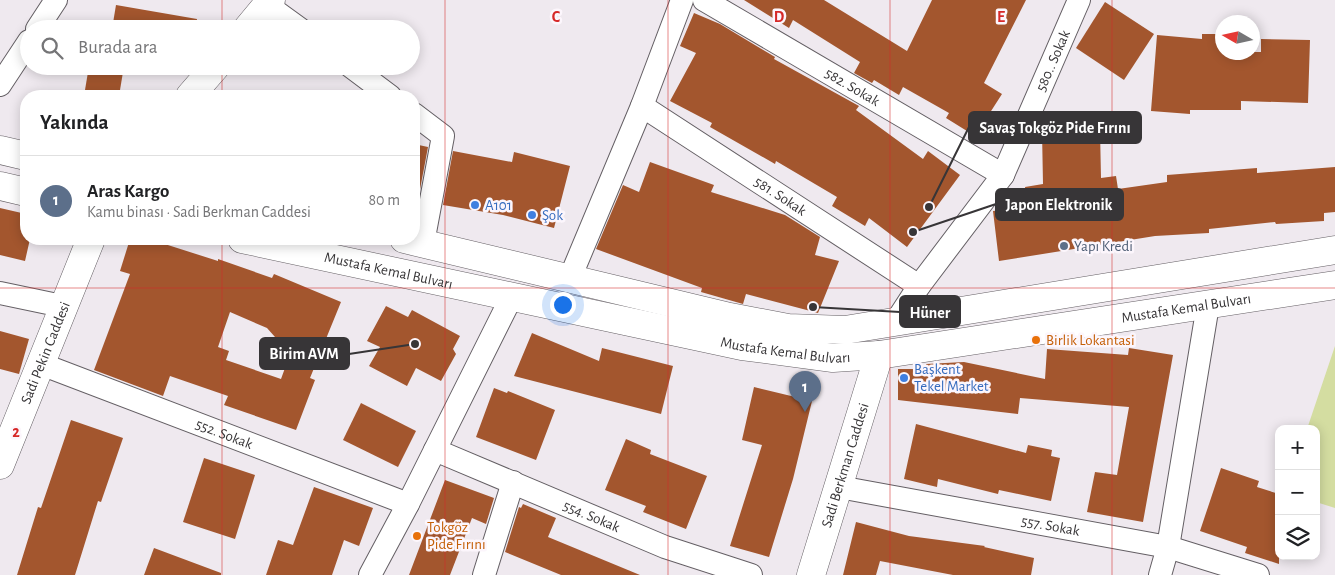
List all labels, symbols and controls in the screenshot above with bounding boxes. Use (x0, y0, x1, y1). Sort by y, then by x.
text: C (552, 9, 561, 25)
text: D (774, 9, 785, 25)
text: E (997, 9, 1005, 25)
north arrow (1215, 15, 1260, 60)
search box (20, 20, 420, 75)
street label: 580.. Sokak (1033, 28, 1073, 94)
icon: search (38, 34, 66, 62)
text: Burada ara (78, 38, 157, 57)
street label: 582. Sokak (822, 65, 883, 109)
text: Yakında (40, 112, 109, 133)
callout: Savaş Tokgöz Pide Fırını (969, 112, 1141, 143)
text: Savaş Tokgöz Pide Fırını (979, 120, 1131, 136)
street label: 581. Sokak (752, 174, 809, 218)
text: Aras Kargo (87, 182, 169, 201)
callout: Japon Elektronik (996, 189, 1123, 220)
text: 1 (53, 192, 59, 208)
text: 80 m (369, 192, 400, 208)
text: Japon Elektronik (1005, 197, 1113, 213)
place label: A101 (485, 198, 512, 213)
marker: A101 (469, 199, 481, 211)
text: Kamu binası · Sadi Berkman Caddesi (87, 204, 311, 220)
place label: Şok (542, 208, 563, 223)
marker: Şok (526, 209, 538, 221)
place label: Yapı Kredi (1074, 239, 1133, 254)
marker: Yapı Kredi (1058, 240, 1070, 252)
street label: Mustafa Kemal Bulvarı (323, 249, 454, 291)
street label: Mustafa Kemal Bulvarı (1120, 290, 1252, 325)
your location (550, 292, 576, 318)
callout: Hüner (900, 296, 960, 327)
street label: Sadi Pekin Caddesi (18, 299, 72, 406)
text: Hüner (910, 305, 951, 321)
place label: Birlik Lokantasi (1046, 333, 1135, 348)
street label: Mustafa Kemal Bulvarı (719, 334, 851, 366)
marker: Birlik Lokantasi (1030, 334, 1042, 346)
callout: Birim AVM (260, 338, 349, 369)
text: Birim AVM (269, 346, 339, 362)
place label: Başkent Tekel Market (914, 362, 989, 394)
pin: 1 (789, 371, 821, 412)
marker: Başkent Tekel Market (898, 372, 910, 384)
street label: Sadi Berkman Caddesi (819, 401, 871, 529)
street label: 552. Sokak (194, 416, 255, 452)
text: 2 (12, 424, 20, 440)
map controls (1275, 425, 1320, 560)
button: + (1275, 425, 1320, 470)
button: − (1275, 470, 1320, 515)
street label: 554. Sokak (561, 497, 622, 535)
street label: 557. Sokak (1020, 513, 1081, 538)
button: layers (1275, 515, 1320, 560)
place label: Tokgöz Pide Fırını (427, 520, 486, 552)
marker: Tokgöz Pide Fırını (411, 530, 423, 542)

